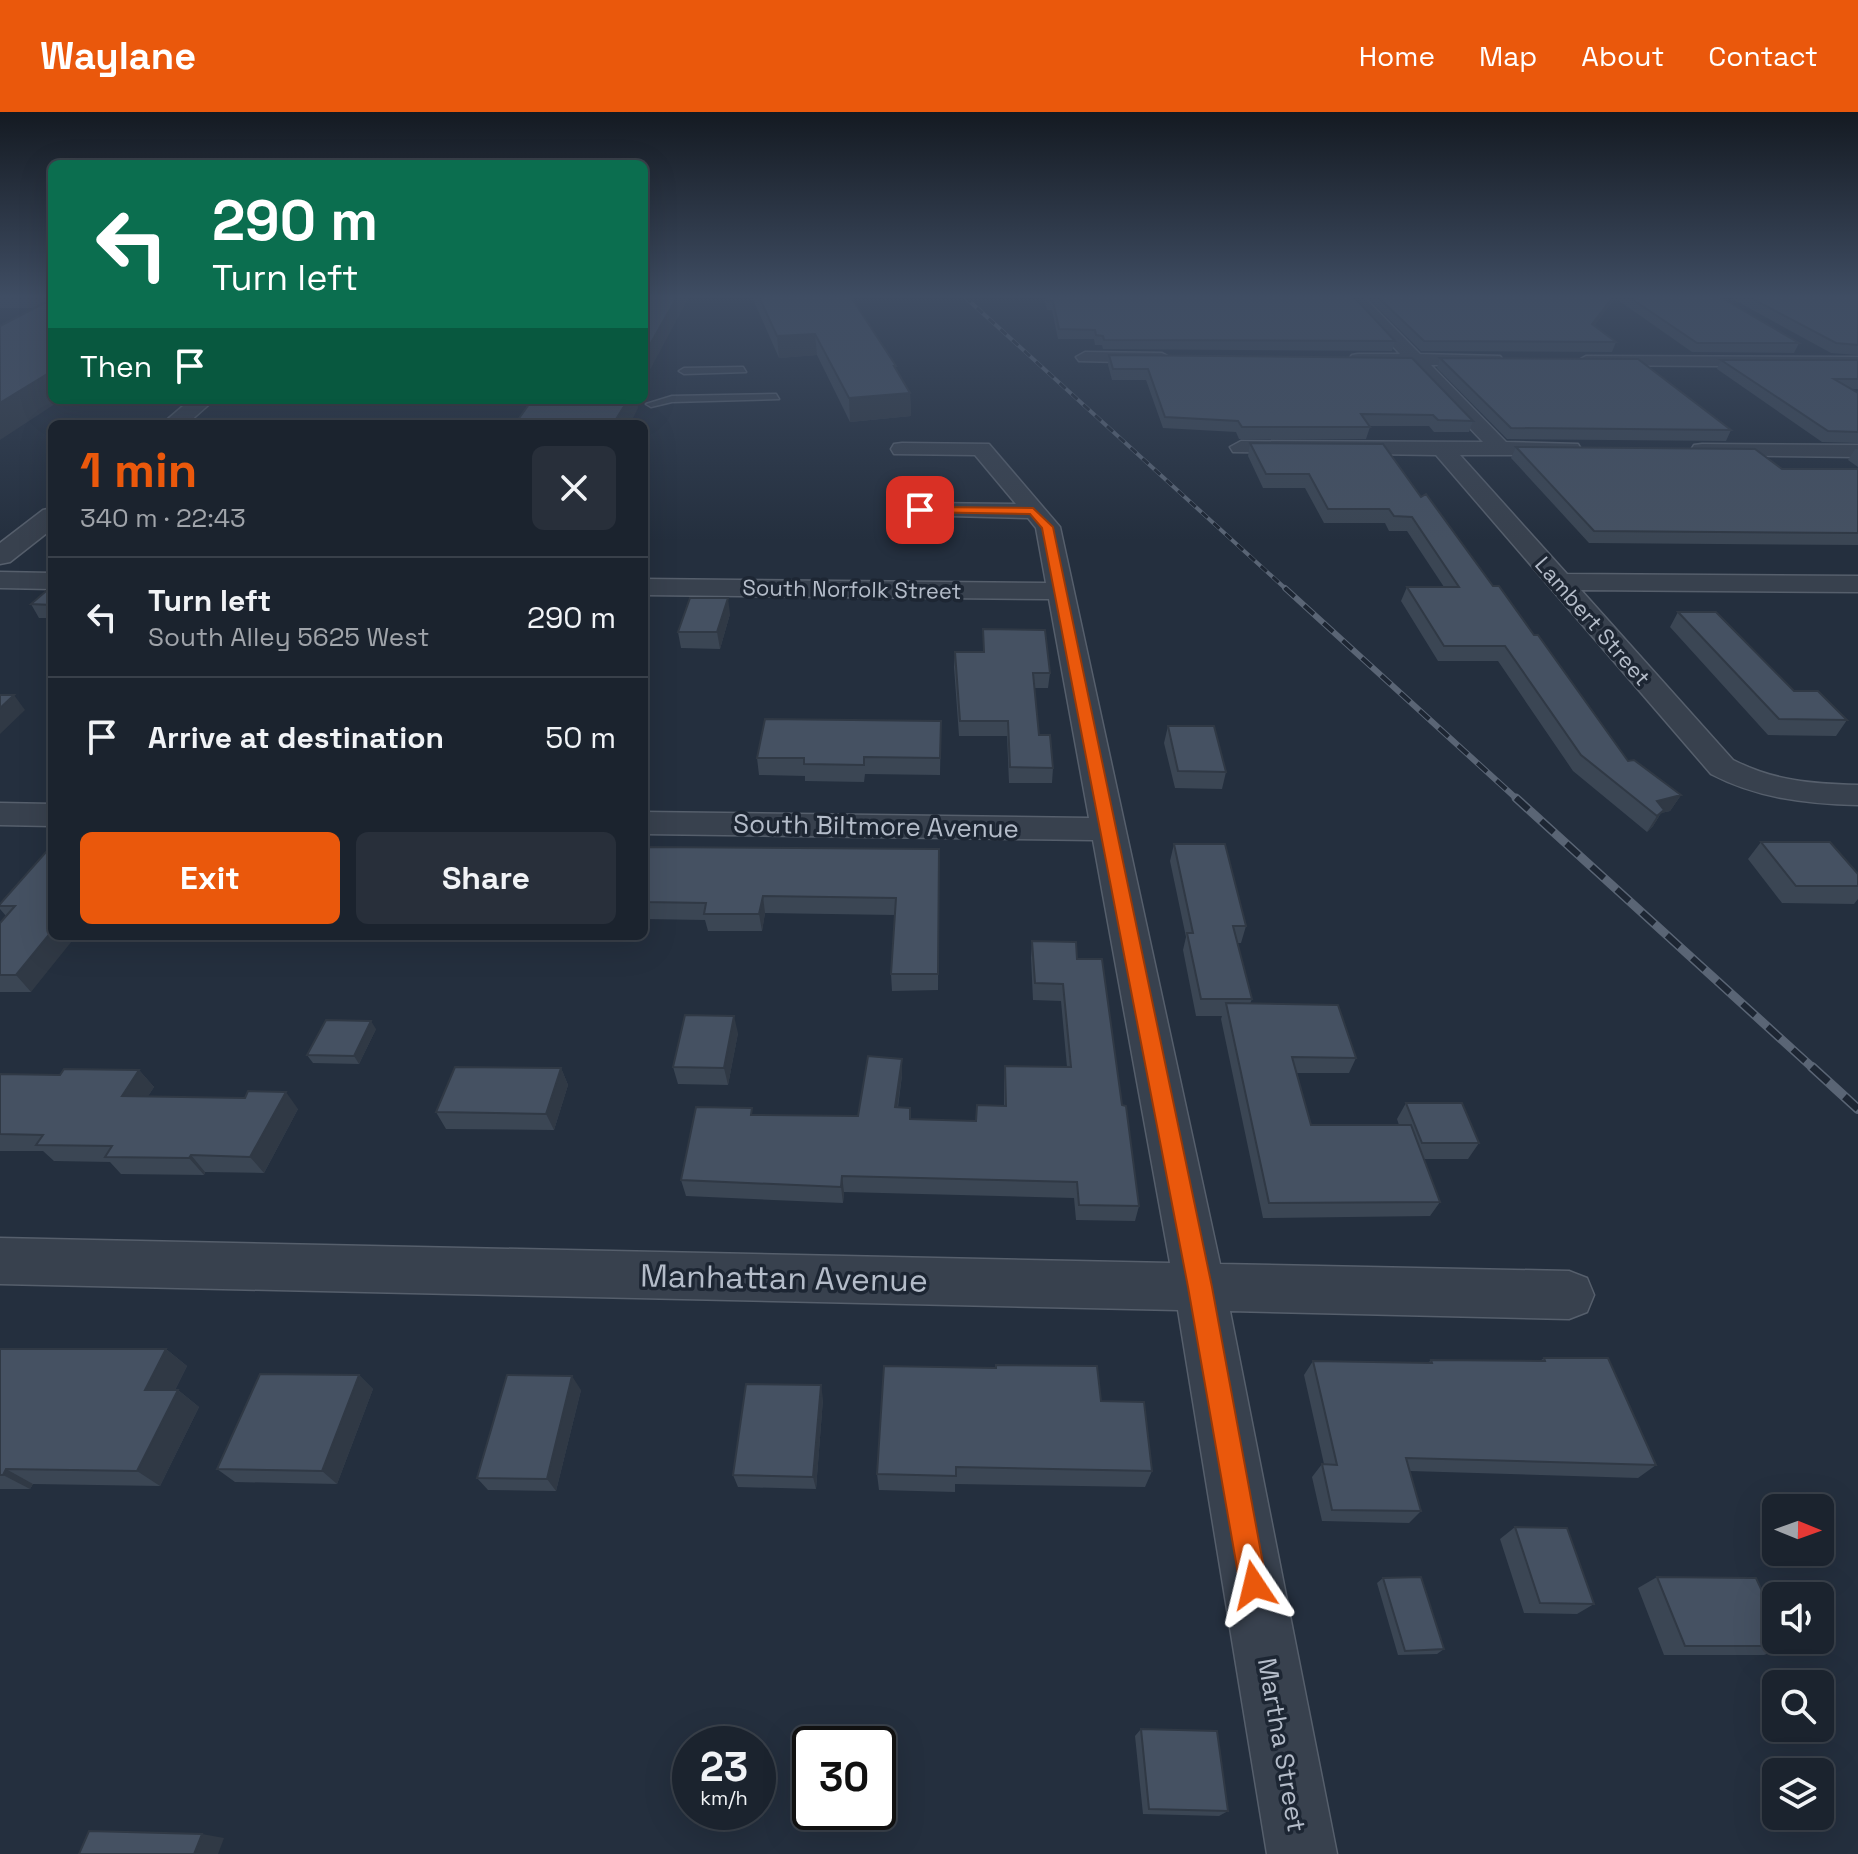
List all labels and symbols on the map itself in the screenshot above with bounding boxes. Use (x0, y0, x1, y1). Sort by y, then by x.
pin (886, 476, 954, 544)
street label: Lambert Street (1529, 551, 1657, 691)
street label: South Norfolk Street (742, 573, 962, 605)
street label: South Biltmore Avenue (733, 807, 1019, 845)
street label: Manhattan Avenue (640, 1255, 928, 1301)
north arrow (1762, 1494, 1834, 1566)
position arrow (1212, 1543, 1296, 1627)
street label: Martha Street (1250, 1655, 1314, 1835)
speed limit sign: 30 (792, 1726, 896, 1830)

